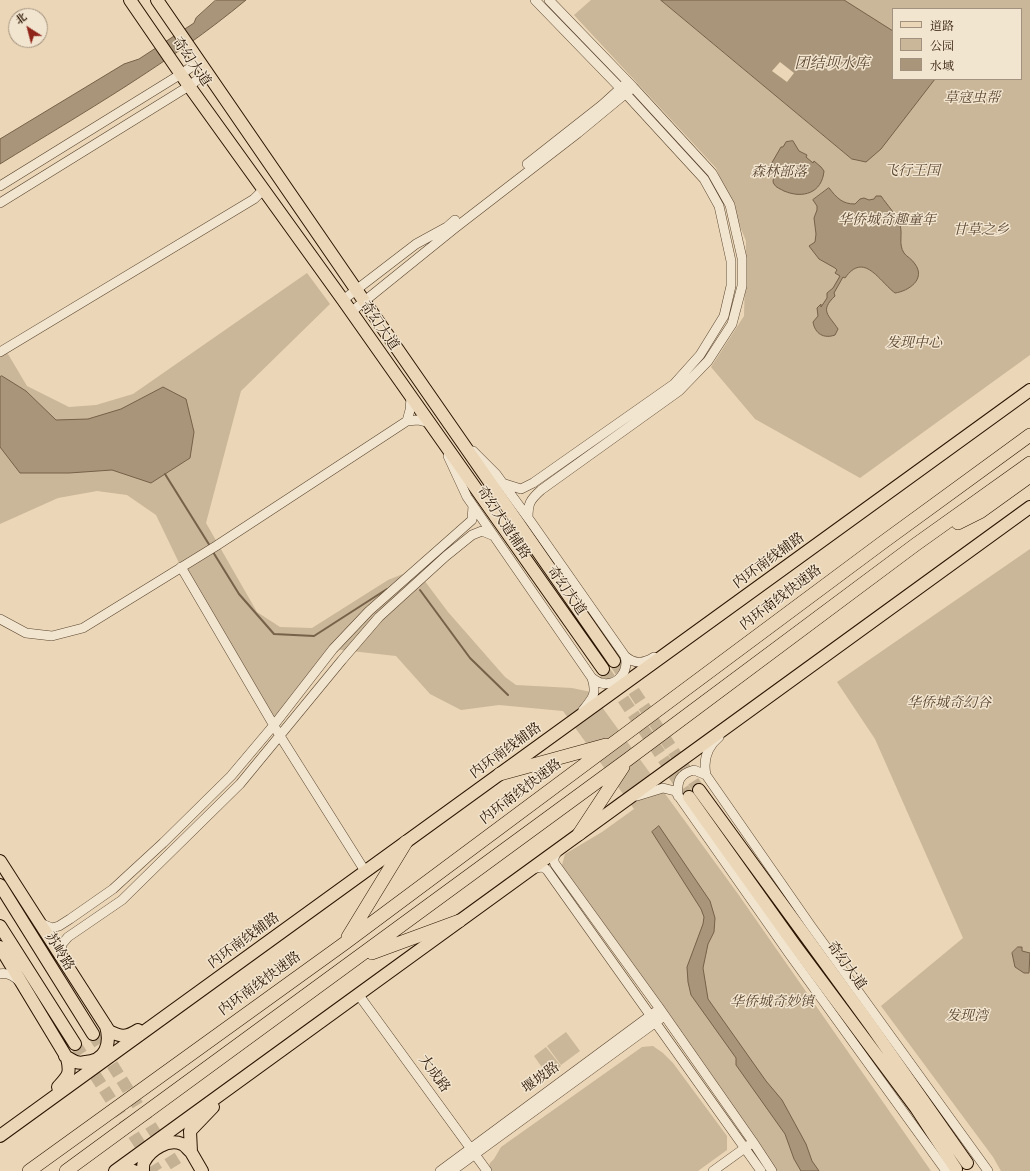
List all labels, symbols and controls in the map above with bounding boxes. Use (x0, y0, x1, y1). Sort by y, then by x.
north arrow (8, 8, 48, 48)
legend (892, 8, 1022, 80)
text: 北 (13, 10, 30, 27)
text: 道路 (930, 19, 954, 33)
street label: 奇幻大道 (168, 34, 214, 90)
text: 公园 (930, 39, 954, 53)
water label: 团结坝水库 (795, 55, 869, 73)
text: 水域 (930, 59, 954, 73)
park label: 草寇虫帮 (944, 91, 1000, 107)
park label: 飞行王国 (884, 164, 940, 180)
park label: 森林部落 (751, 165, 807, 181)
park label: 华侨城奇趣童年 (838, 213, 936, 229)
park label: 甘草之乡 (953, 223, 1009, 239)
street label: 奇幻大道 (356, 298, 402, 354)
park label: 发现中心 (886, 336, 942, 352)
street label: 奇幻大道辅路 (473, 483, 533, 563)
street label: 内环南线辅路 (730, 530, 808, 592)
street label: 内环南线快速路 (737, 562, 825, 634)
street label: 奇幻大道 (543, 563, 589, 619)
park label: 华侨城奇幻谷 (907, 696, 991, 712)
street label: 内环南线辅路 (467, 720, 545, 782)
street label: 内环南线快速路 (477, 756, 565, 828)
street label: 内环南线辅路 (205, 910, 283, 972)
street label: 苏岭路 (41, 930, 77, 974)
street label: 奇幻大道 (823, 938, 869, 994)
street label: 内环南线快速路 (215, 948, 305, 1020)
park label: 华侨城奇妙镇 (730, 995, 814, 1011)
park label: 发现湾 (946, 1009, 988, 1025)
street label: 大成路 (415, 1052, 453, 1096)
street label: 堰坡路 (519, 1059, 563, 1097)

